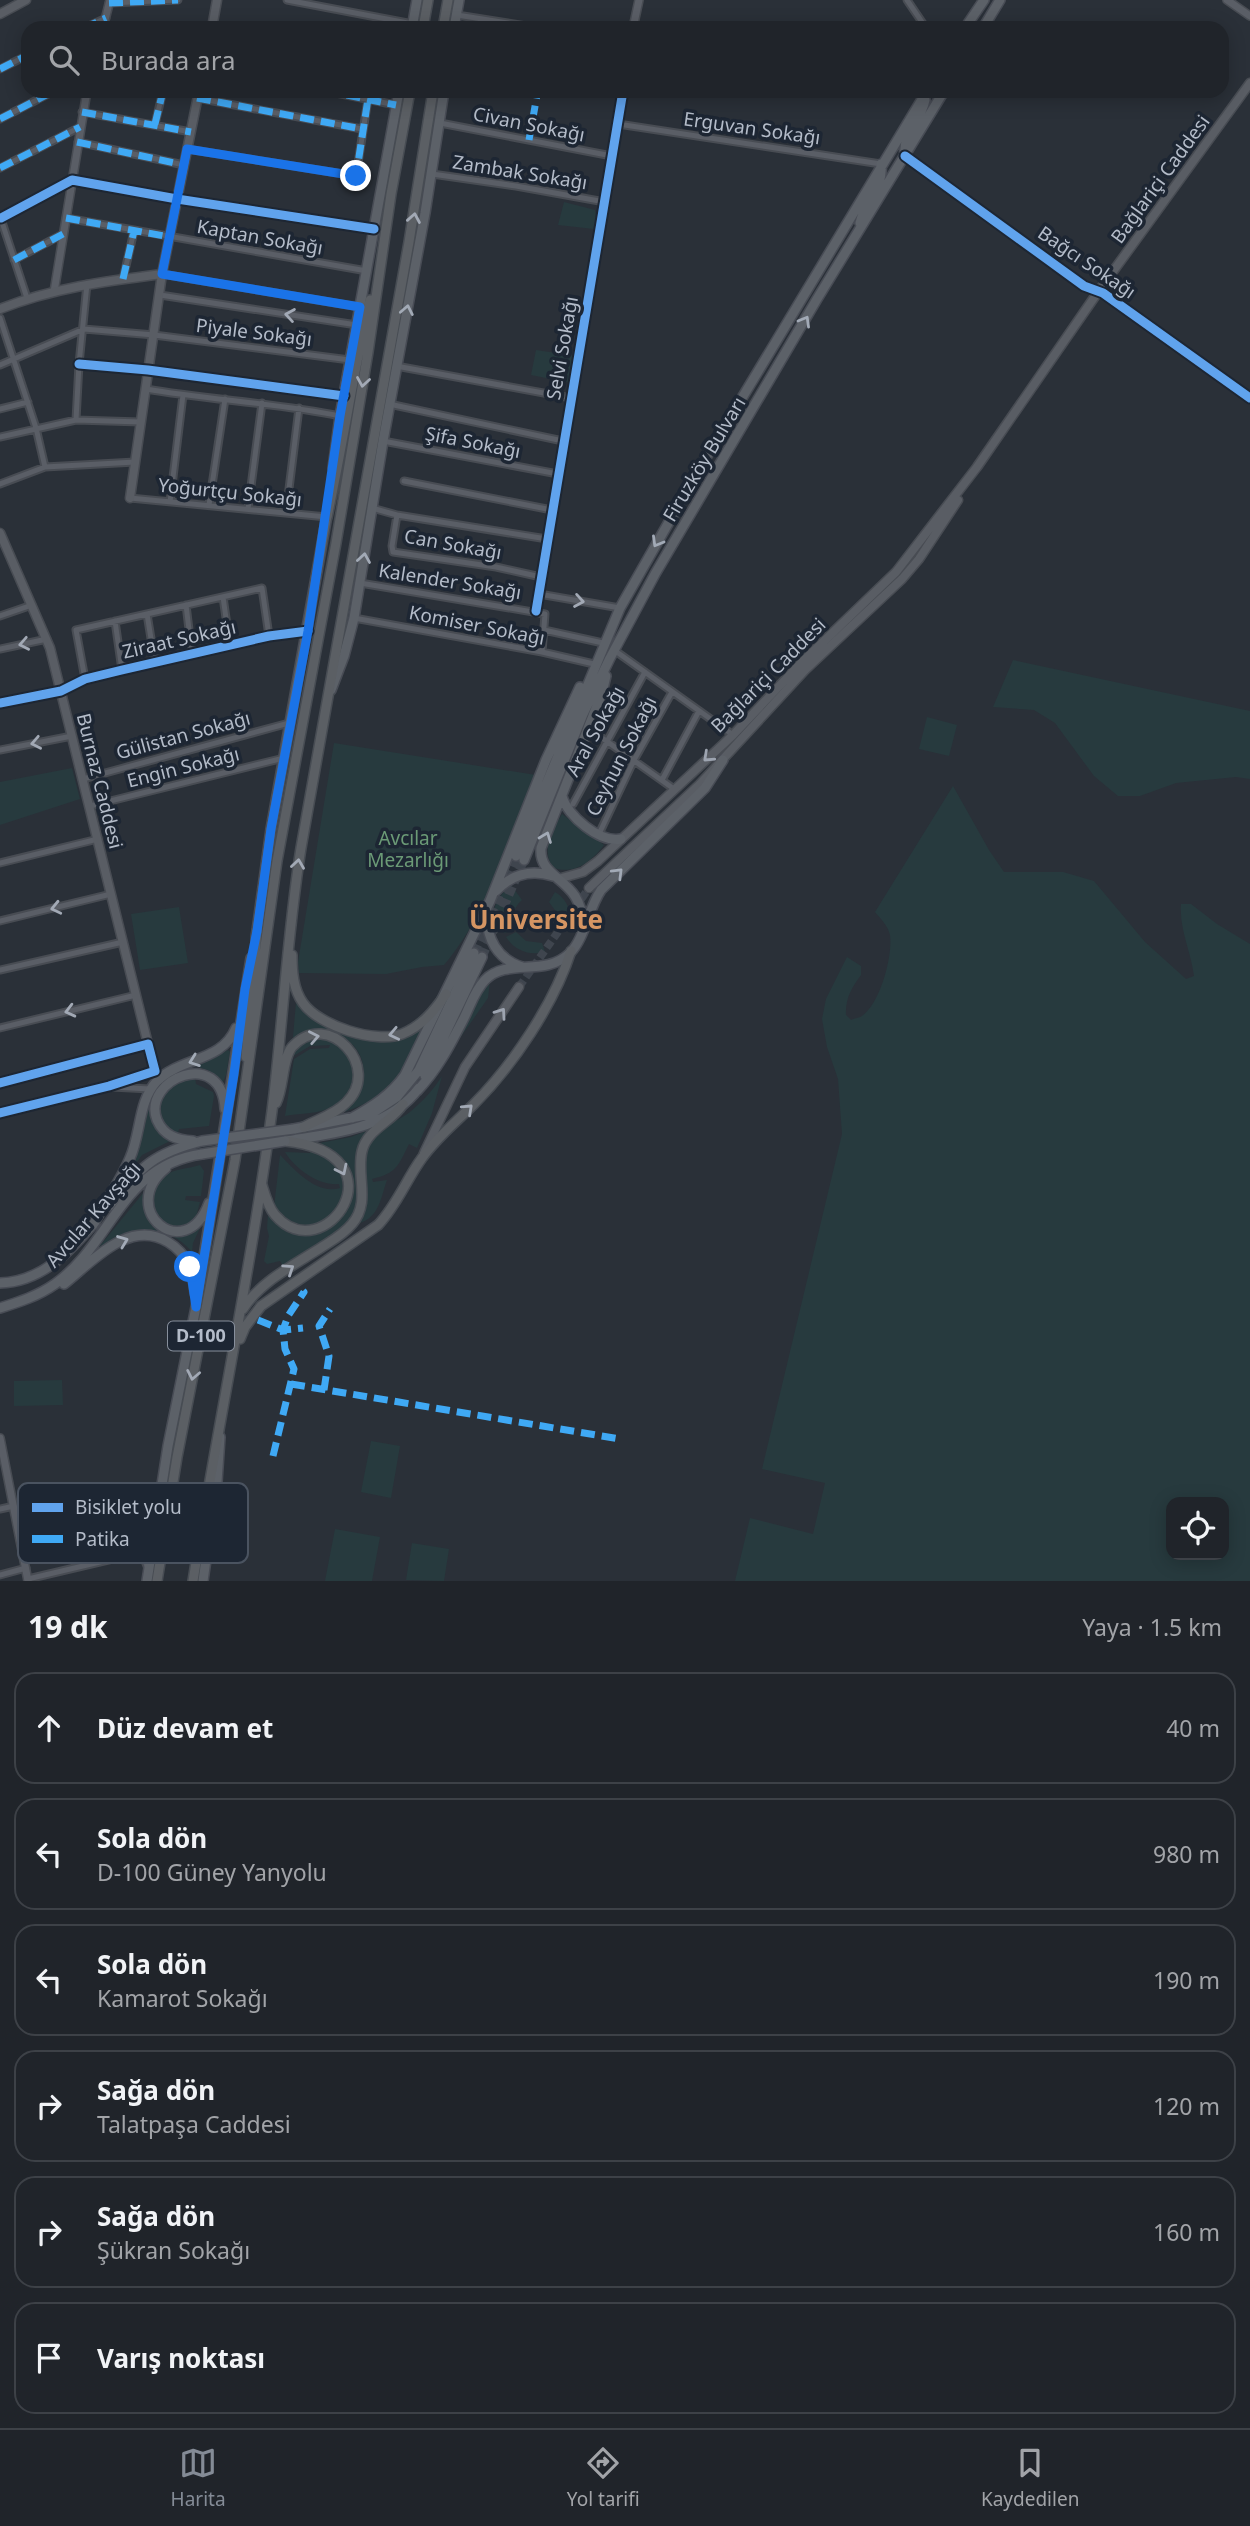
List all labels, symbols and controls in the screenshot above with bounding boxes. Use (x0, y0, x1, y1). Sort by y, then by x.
search box (21, 21, 1229, 98)
icon: search (45, 41, 83, 79)
text: Burada ara (101, 42, 236, 78)
street label: Civan Sokağı (471, 100, 587, 148)
street label: Erguvan Sokağı (682, 106, 822, 150)
street label: Bağlariçi Caddesi (1105, 110, 1215, 248)
street label: Zambak Sokağı (451, 149, 589, 195)
route end (340, 160, 371, 191)
one-way arrow (405, 212, 420, 224)
street label: Kaptan Sokağı (195, 213, 325, 261)
street label: Bağcı Sokağı (1033, 220, 1141, 304)
street label: Selvi Sokağı (540, 294, 584, 402)
one-way arrow (399, 304, 414, 316)
one-way arrow (284, 307, 296, 322)
street label: Piyale Sokağı (195, 312, 313, 352)
one-way arrow (796, 316, 809, 329)
one-way arrow (356, 376, 371, 388)
street label: Firuzköy Bulvarı (656, 392, 752, 526)
street label: Şifa Sokağı (423, 420, 523, 464)
street label: Yoğurtçu Sokağı (157, 472, 303, 512)
street label: Can Sokağı (402, 523, 504, 565)
one-way arrow (652, 535, 665, 548)
one-way arrow (356, 553, 371, 564)
street label: Kalender Sokağı (377, 557, 523, 605)
one-way arrow (573, 593, 585, 608)
street label: Komiser Sokağı (407, 599, 547, 651)
street label: Bağlariçi Caddesi (705, 612, 831, 738)
street label: Ziraat Sokağı (120, 613, 238, 665)
one-way arrow (18, 636, 30, 651)
street label: Aral Sokağı (560, 681, 630, 781)
street label: Ceyhun Sokağı (580, 692, 662, 820)
street label: Gülistan Sokağı (113, 705, 253, 765)
street label: Burnaz Caddesi (71, 710, 129, 852)
one-way arrow (30, 735, 42, 750)
street label: Engin Sokağı (124, 740, 242, 794)
one-way arrow (703, 749, 716, 762)
park label: Avcılar Mezarlığı (367, 825, 449, 873)
one-way arrow (537, 831, 551, 843)
one-way arrow (291, 858, 306, 870)
one-way arrow (609, 869, 622, 882)
one-way arrow (50, 899, 62, 914)
district label: Üniversite (469, 901, 603, 937)
one-way arrow (64, 1003, 76, 1017)
one-way arrow (493, 1008, 505, 1021)
one-way arrow (388, 1026, 400, 1041)
one-way arrow (308, 1031, 320, 1046)
one-way arrow (188, 1053, 200, 1067)
one-way arrow (459, 1105, 472, 1117)
street label: Avcılar Kavşağı (40, 1155, 146, 1273)
one-way arrow (333, 1162, 347, 1175)
one-way arrow (116, 1236, 128, 1250)
route start (174, 1251, 205, 1282)
one-way arrow (282, 1264, 295, 1277)
road number: D-100 (168, 1322, 234, 1350)
one-way arrow (187, 1369, 202, 1381)
legend (18, 1483, 248, 1563)
text: Bisiklet yolu (75, 1494, 182, 1520)
map controls (1166, 1497, 1229, 1560)
button: locate (1166, 1497, 1229, 1560)
text: Patika (75, 1526, 130, 1552)
text: 19 dk (28, 1606, 108, 1647)
text: Yaya · 1.5 km (1082, 1611, 1222, 1643)
icon: ahead (30, 1709, 68, 1747)
text: Düz devam et (97, 1710, 273, 1746)
text: 40 m (1166, 1712, 1220, 1744)
text: Sola dön (97, 1820, 207, 1856)
icon: left (30, 1835, 68, 1873)
text: 980 m (1153, 1838, 1220, 1870)
text: D-100 Güney Yanyolu (97, 1856, 327, 1888)
text: Sola dön (97, 1946, 207, 1982)
icon: left (30, 1961, 68, 1999)
text: 190 m (1153, 1964, 1220, 1996)
text: Kamarot Sokağı (97, 1982, 268, 2014)
text: Sağa dön (97, 2072, 215, 2108)
icon: right (30, 2087, 68, 2125)
text: 120 m (1153, 2090, 1220, 2122)
text: Talatpaşa Caddesi (97, 2108, 291, 2140)
text: Sağa dön (97, 2198, 215, 2234)
icon: right (30, 2213, 68, 2251)
text: 160 m (1153, 2216, 1220, 2248)
text: Şükran Sokağı (97, 2234, 250, 2266)
icon: arrive (30, 2339, 68, 2377)
text: Varış noktası (97, 2340, 265, 2376)
tab: Harita (171, 2444, 226, 2512)
tab: Yol tarifi (567, 2444, 640, 2512)
tab: Kaydedilen (981, 2444, 1079, 2512)

